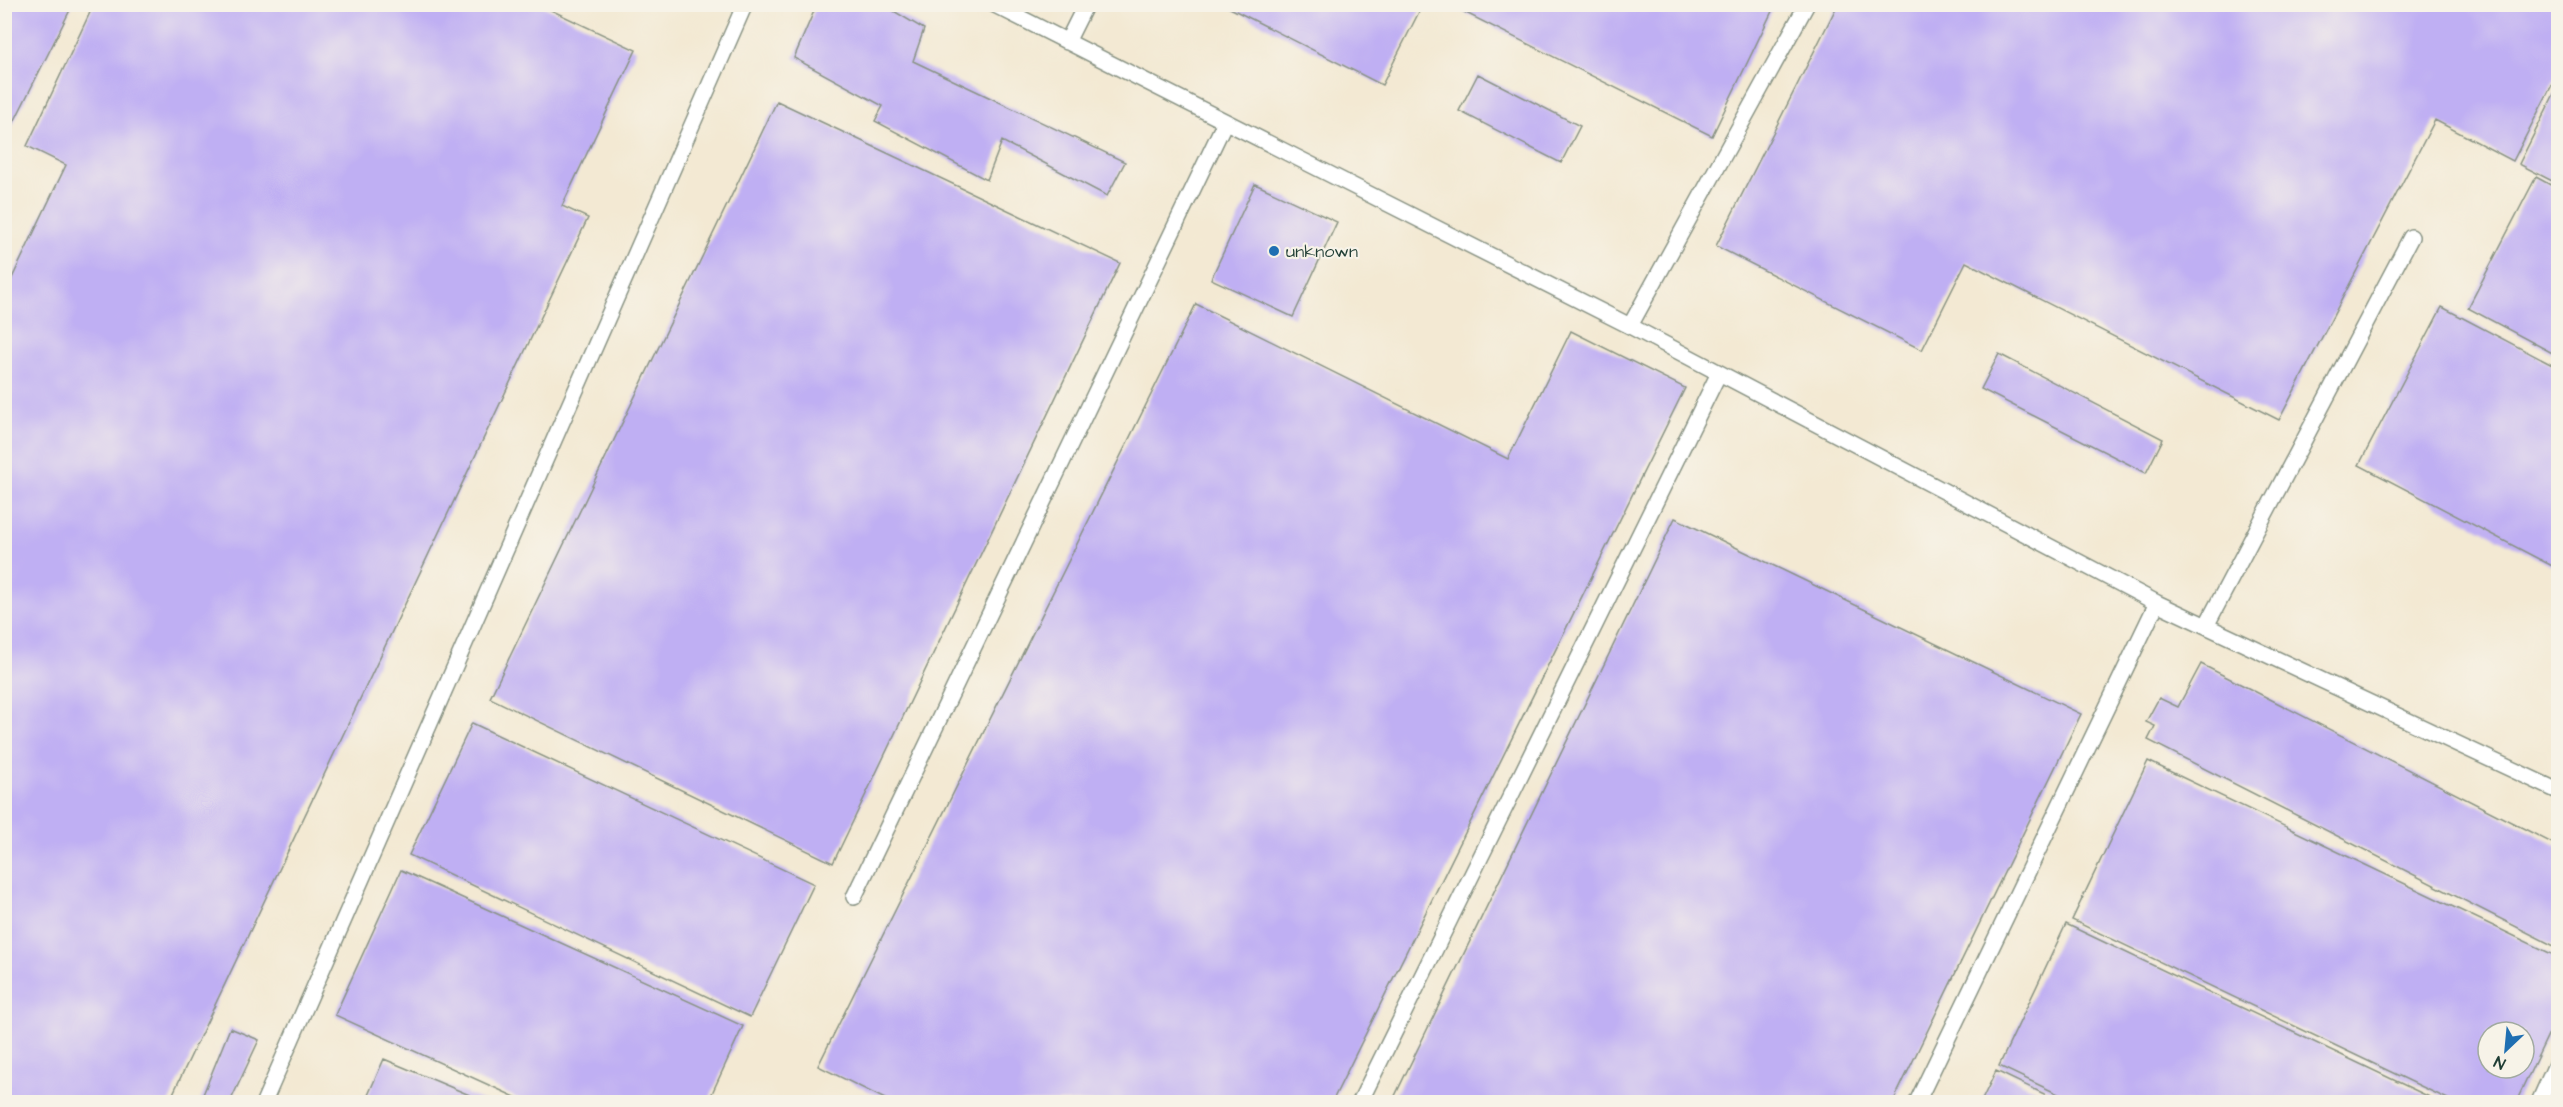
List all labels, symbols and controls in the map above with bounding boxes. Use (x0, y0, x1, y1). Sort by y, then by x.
place label: unknown (1286, 239, 1358, 264)
marker: unknown (1267, 244, 1281, 258)
north arrow (2476, 1020, 2536, 1080)
text: N (2491, 1050, 2509, 1075)

